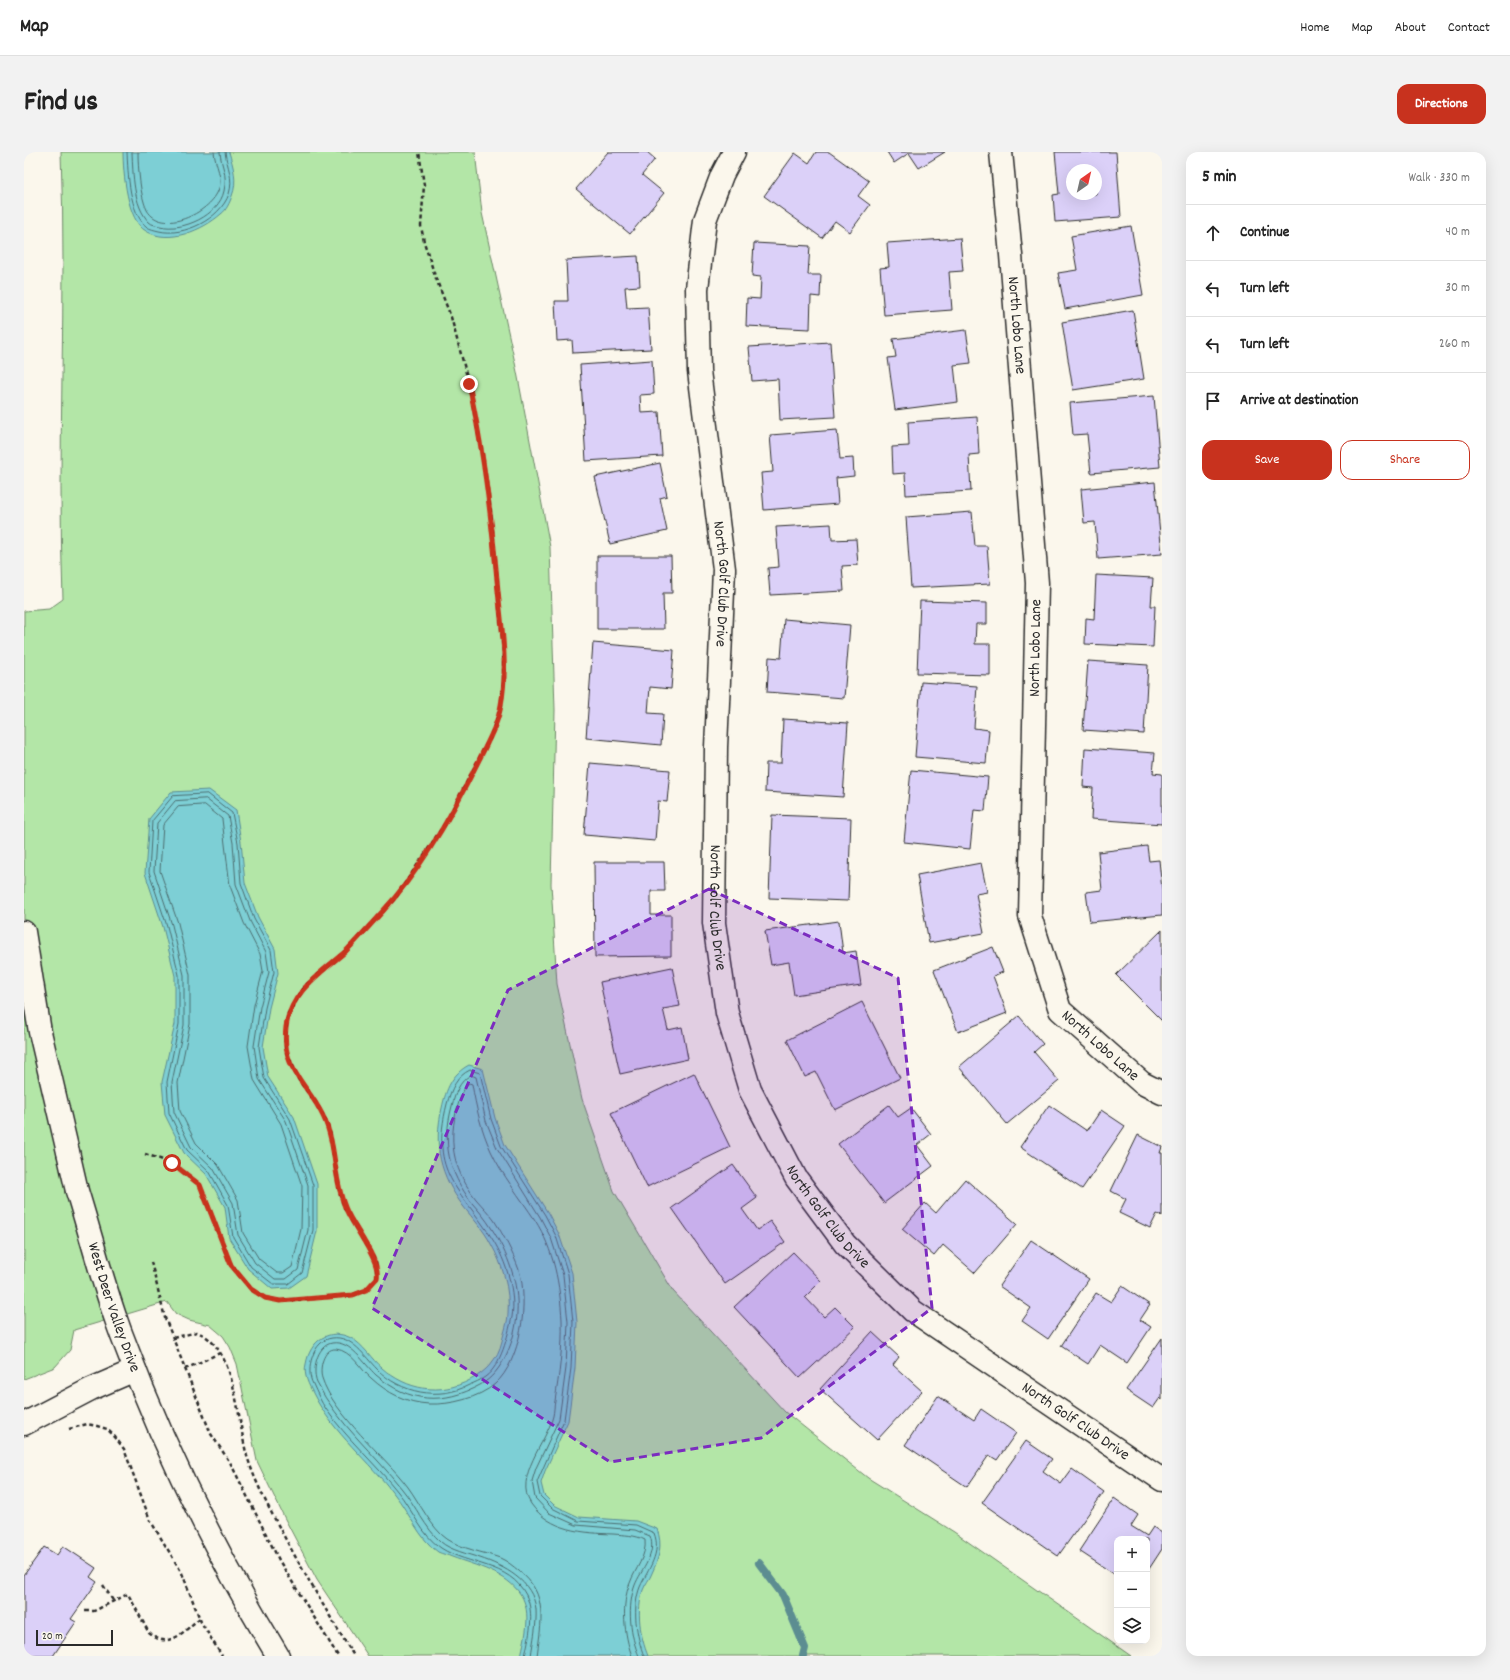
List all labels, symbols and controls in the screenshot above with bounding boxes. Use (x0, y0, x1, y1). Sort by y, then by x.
text: Map (20, 14, 49, 41)
text: Home (1300, 18, 1329, 38)
text: Map (1351, 18, 1373, 38)
text: About (1395, 18, 1426, 38)
text: Contact (1448, 18, 1490, 38)
text: Find us (24, 84, 98, 124)
button: Directions (1397, 84, 1486, 124)
north arrow (1066, 164, 1102, 200)
text: 5 min (1202, 166, 1236, 190)
text: Walk · 330 m (1409, 169, 1470, 188)
icon: ahead (1202, 222, 1224, 244)
text: Continue (1240, 222, 1289, 244)
text: 40 m (1446, 223, 1470, 242)
street label: North Lobo Lane (1001, 276, 1032, 375)
icon: left (1202, 278, 1224, 300)
text: Turn left (1240, 278, 1289, 300)
text: 30 m (1445, 279, 1470, 298)
icon: left (1202, 334, 1224, 356)
text: Turn left (1240, 334, 1289, 356)
text: 260 m (1439, 335, 1470, 354)
route end (460, 375, 478, 393)
icon: arrive (1202, 390, 1224, 412)
text: Arrive at destination (1240, 390, 1358, 412)
button: Save (1202, 440, 1332, 480)
button: Share (1340, 440, 1470, 480)
street label: North Golf Club Drive (707, 520, 736, 647)
street label: North Lobo Lane (1024, 599, 1048, 697)
street label: North Golf Club Drive (703, 844, 732, 972)
street label: North Lobo Lane (1056, 1005, 1144, 1087)
route start (163, 1154, 181, 1172)
street label: North Golf Club Drive (780, 1161, 875, 1274)
street label: West Deer Valley Drive (81, 1240, 146, 1376)
street label: North Golf Club Drive (1017, 1376, 1134, 1466)
map controls (1114, 1536, 1150, 1644)
button: + (1114, 1536, 1150, 1572)
button: − (1114, 1572, 1150, 1608)
button: layers (1114, 1608, 1150, 1644)
scale bar (36, 1628, 113, 1647)
text: 20 m (42, 1629, 63, 1645)

